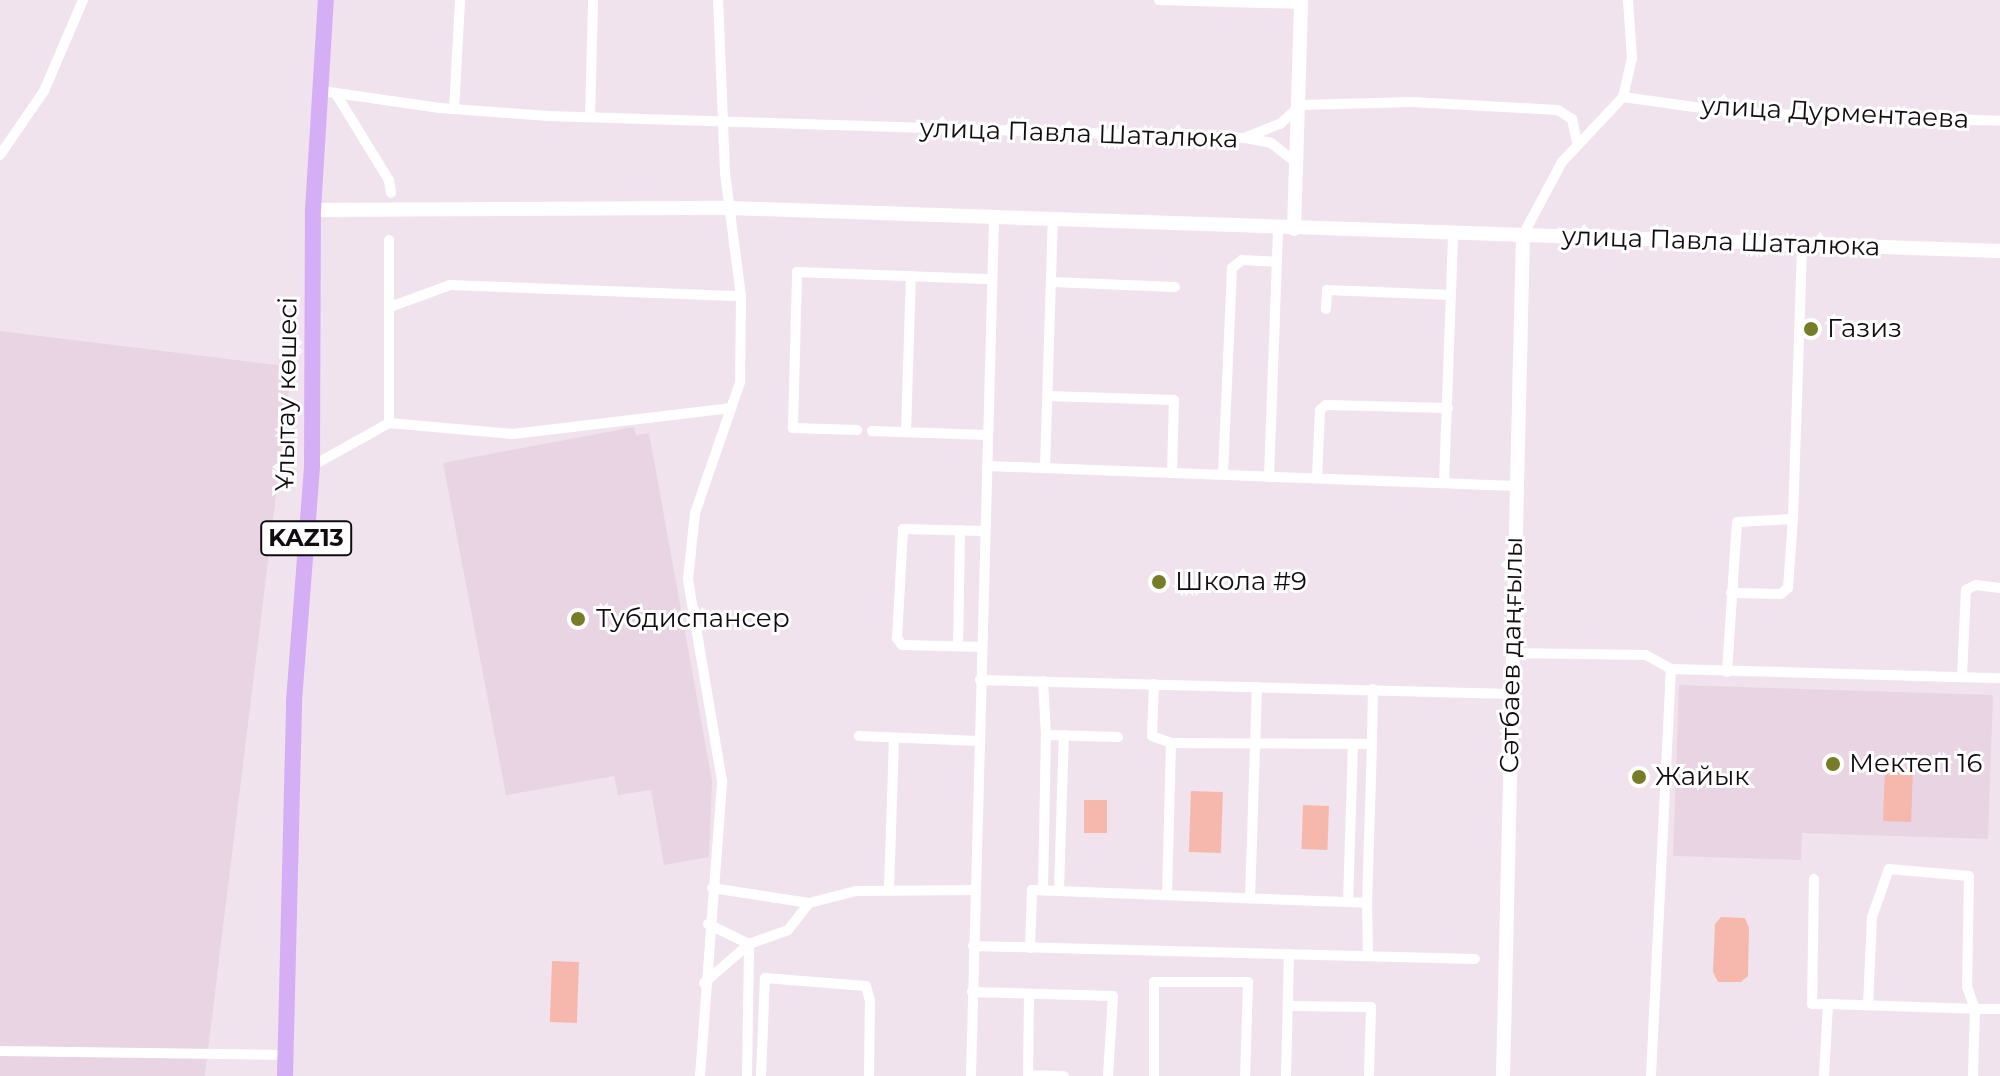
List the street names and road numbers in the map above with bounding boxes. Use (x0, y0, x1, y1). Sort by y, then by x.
street label: улица Дурментаева (1700, 90, 1970, 136)
street label: улица Павла Шаталюка (919, 113, 1239, 155)
street label: улица Павла Шаталюка (1561, 221, 1881, 263)
street label: Ұлытау көшесі (270, 297, 304, 491)
road number: KAZ13 (260, 518, 352, 558)
street label: Сәтбаев даңғылы (1494, 536, 1530, 774)

